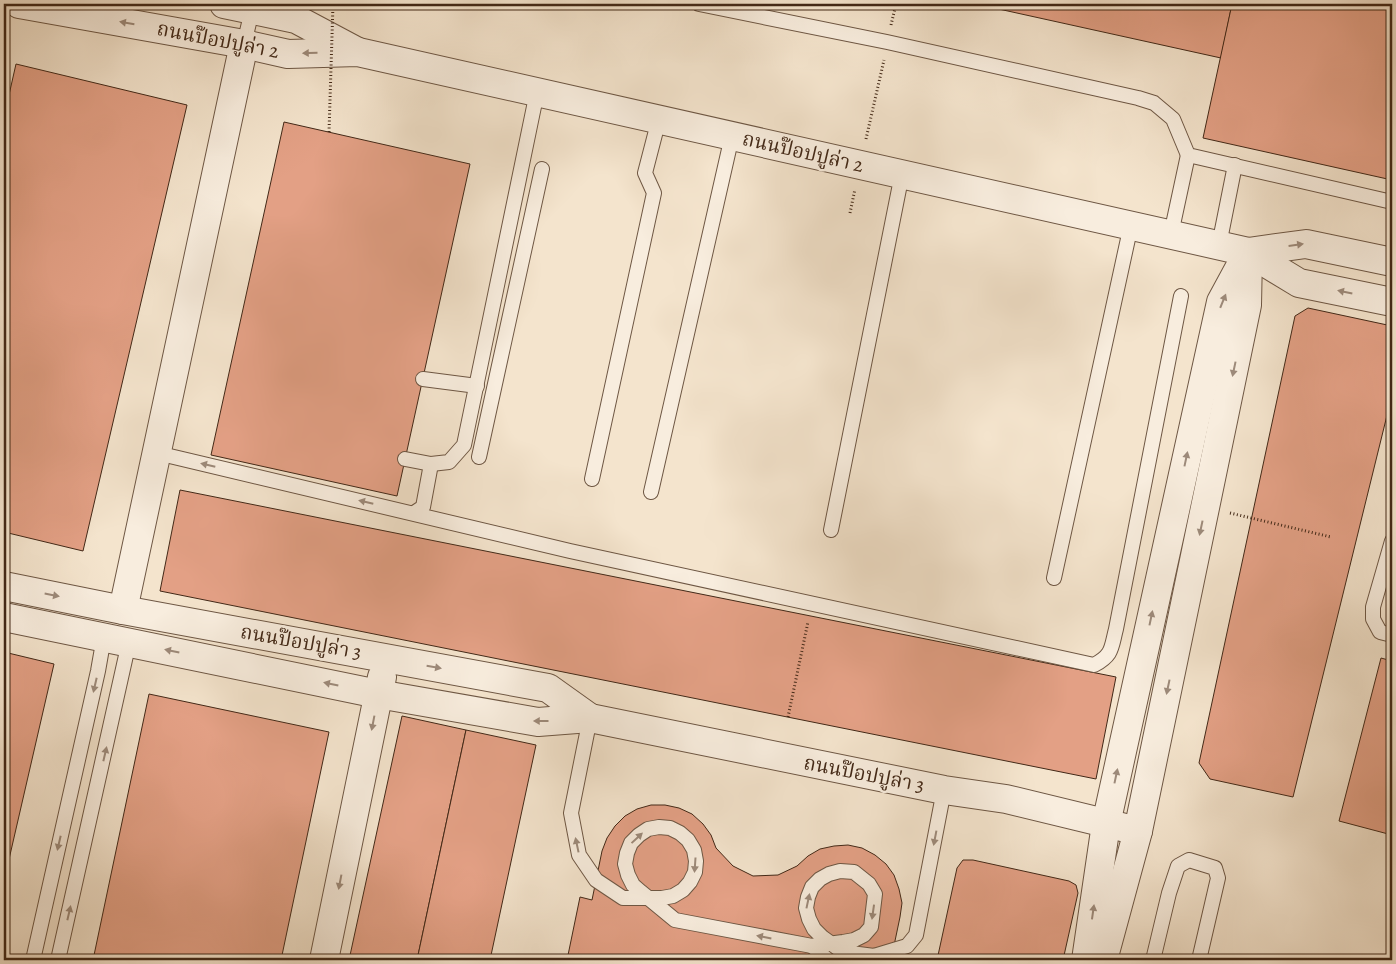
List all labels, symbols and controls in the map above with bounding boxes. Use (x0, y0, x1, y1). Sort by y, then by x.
street label: ถนนป๊อปปูล่า 2 (155, 15, 282, 65)
one-way arrow (119, 18, 135, 26)
one-way arrow (301, 49, 317, 57)
street label: ถนนป๊อปปูล่า 2 (740, 125, 867, 179)
one-way arrow (1289, 241, 1305, 249)
one-way arrow (1337, 288, 1352, 296)
one-way arrow (1219, 294, 1227, 308)
one-way arrow (1230, 361, 1238, 377)
one-way arrow (1182, 451, 1190, 466)
one-way arrow (200, 461, 215, 469)
one-way arrow (359, 498, 374, 506)
one-way arrow (1197, 521, 1205, 536)
one-way arrow (44, 592, 60, 600)
one-way arrow (1147, 610, 1155, 625)
street label: ถนนป๊อปปูล่า 3 (238, 618, 364, 666)
one-way arrow (164, 647, 179, 655)
one-way arrow (426, 663, 442, 671)
one-way arrow (91, 677, 99, 692)
one-way arrow (323, 680, 338, 688)
one-way arrow (1163, 680, 1171, 696)
one-way arrow (368, 715, 376, 731)
one-way arrow (533, 717, 549, 725)
one-way arrow (101, 746, 109, 762)
street label: ถนนป๊อปปูล่า 3 (801, 749, 927, 799)
one-way arrow (1112, 769, 1120, 784)
one-way arrow (930, 831, 938, 847)
one-way arrow (631, 832, 643, 844)
one-way arrow (55, 836, 63, 852)
one-way arrow (573, 837, 581, 853)
one-way arrow (690, 858, 698, 874)
one-way arrow (336, 875, 344, 890)
one-way arrow (804, 893, 812, 908)
one-way arrow (869, 904, 877, 920)
one-way arrow (1089, 904, 1097, 920)
one-way arrow (65, 905, 73, 920)
one-way arrow (756, 932, 772, 940)

